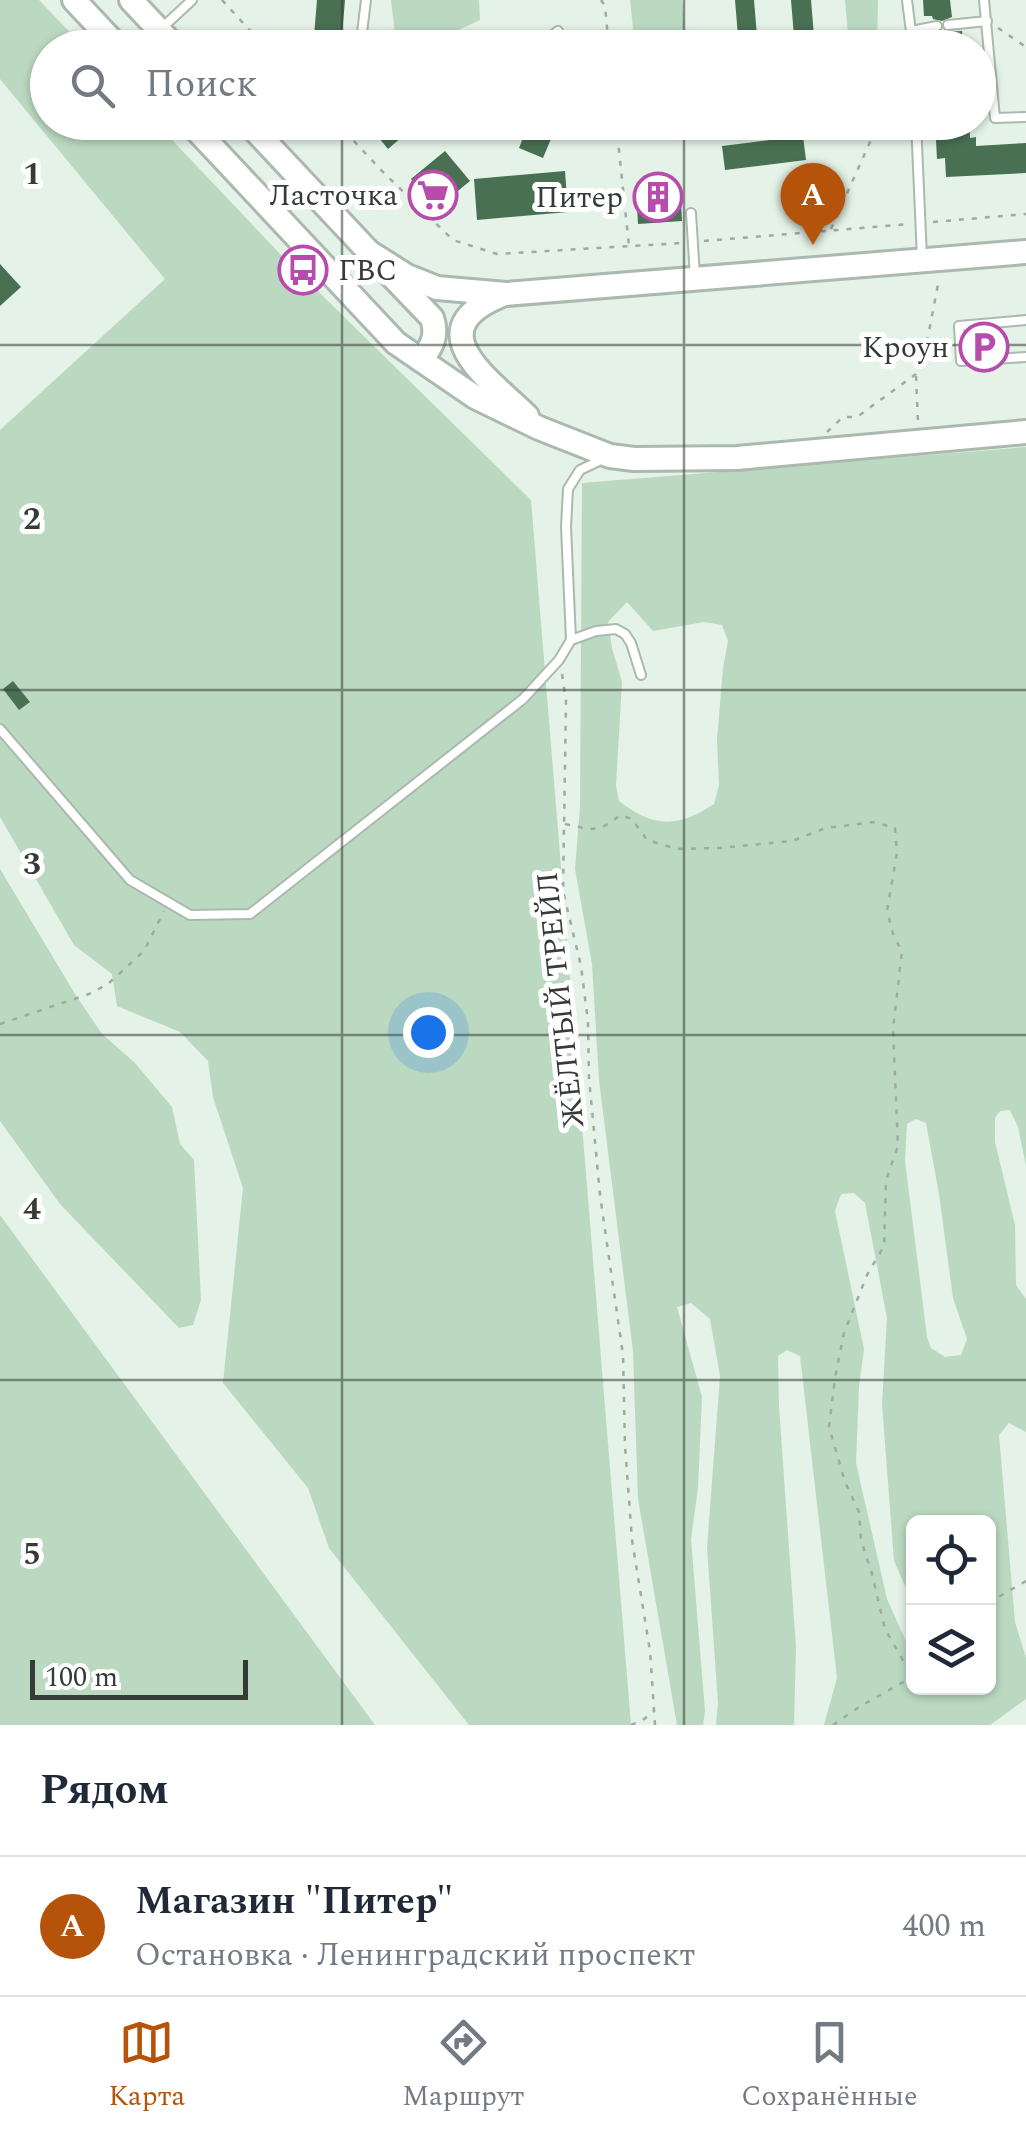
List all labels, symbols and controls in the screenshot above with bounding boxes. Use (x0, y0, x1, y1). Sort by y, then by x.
search box (30, 30, 996, 140)
text: Поиск (145, 56, 257, 114)
icon: search (65, 58, 120, 113)
text: 1 (23, 150, 41, 199)
pin: A (780, 162, 846, 245)
supermarket icon: Ласточка (407, 169, 459, 221)
building icon: Питер (632, 171, 684, 223)
place label: Ласточка (269, 173, 398, 219)
place label: Питер (535, 175, 623, 221)
bus stop icon: ГВС (277, 244, 329, 296)
place label: ГВС (338, 248, 397, 294)
parking icon: Кроун (958, 321, 1010, 373)
place label: Кроун (862, 325, 949, 371)
text: 2 (23, 495, 41, 544)
text: 3 (23, 840, 41, 889)
street label: ЖЁЛТЫЙ ТРЕЙЛ (525, 870, 597, 1130)
your location (403, 1007, 454, 1058)
text: 4 (23, 1185, 41, 1234)
map controls (906, 1515, 996, 1695)
button: locate (906, 1515, 996, 1605)
text: 5 (23, 1530, 41, 1579)
button: layers (906, 1605, 996, 1695)
scale bar (30, 1655, 248, 1700)
text: 100 m (45, 1656, 118, 1699)
text: Рядом (40, 1759, 169, 1822)
text: Магазин "Питер" (135, 1873, 453, 1931)
text: A (60, 1902, 85, 1951)
text: 400 m (902, 1902, 986, 1951)
text: Остановка · Ленинградский проспект (135, 1931, 695, 1980)
tab: Карта (109, 2015, 185, 2118)
tab: Маршрут (402, 2015, 524, 2118)
tab: Сохранённые (741, 2015, 917, 2118)

